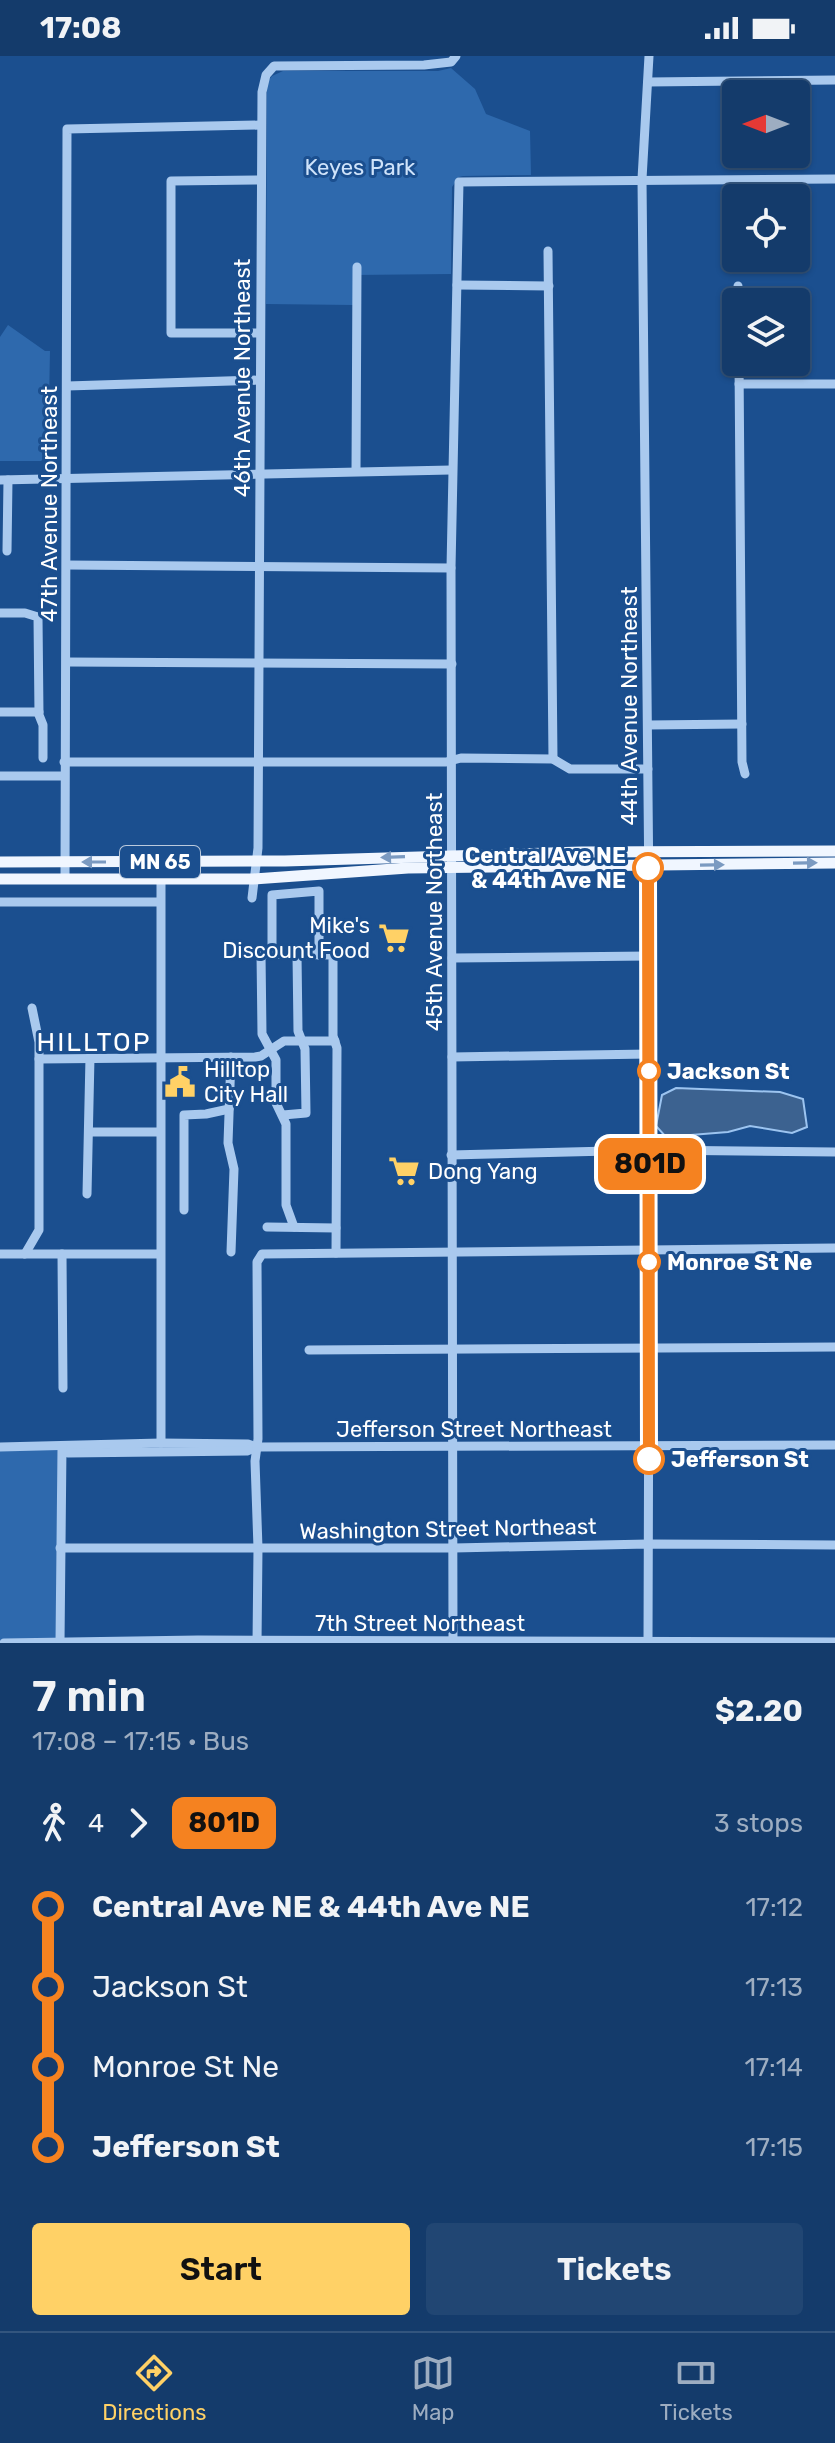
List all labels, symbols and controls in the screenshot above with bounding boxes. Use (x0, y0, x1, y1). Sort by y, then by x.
text: 17:08 (40, 10, 122, 46)
north arrow (722, 80, 810, 168)
map controls (722, 80, 810, 376)
park label: Keyes Park (305, 154, 416, 181)
button: locate (722, 184, 810, 272)
street label: 46th Avenue Northeast (229, 258, 256, 497)
button: layers (722, 288, 810, 376)
street label: 47th Avenue Northeast (36, 385, 63, 622)
street label: 44th Avenue Northeast (616, 586, 643, 826)
street label: 45th Avenue Northeast (421, 792, 448, 1031)
place label: Central Ave NE & 44th Ave NE (465, 842, 626, 894)
road number: MN 65 (120, 846, 200, 878)
one-way arrow (380, 850, 405, 863)
marker: Central Ave NE & 44th Ave NE (633, 853, 663, 883)
one-way arrow (81, 856, 106, 868)
one-way arrow (793, 857, 818, 869)
one-way arrow (700, 859, 725, 871)
place label: Mike's Discount Food (222, 912, 370, 964)
supermarket icon: Mike's Discount Food (377, 921, 411, 955)
district label: HILLTOP (37, 1027, 151, 1058)
place label: Hilltop City Hall (204, 1056, 288, 1108)
place label: Jackson St (667, 1058, 790, 1085)
marker: Jackson St (638, 1060, 660, 1082)
public building icon: Hilltop City Hall (163, 1065, 197, 1099)
line badge: 801D (594, 1138, 706, 1190)
text: 801D (614, 1147, 686, 1180)
supermarket icon: Dong Yang (387, 1154, 421, 1188)
place label: Dong Yang (428, 1158, 538, 1185)
place label: Monroe St Ne (667, 1249, 812, 1276)
marker: Monroe St Ne (638, 1251, 660, 1273)
street label: Jefferson Street Northeast (336, 1416, 612, 1443)
marker: Jefferson St (634, 1444, 664, 1474)
place label: Jefferson St (671, 1446, 809, 1473)
street label: Washington Street Northeast (299, 1513, 597, 1545)
street label: 7th Street Northeast (315, 1610, 526, 1637)
text: 7 min (32, 1670, 146, 1722)
text: $2.20 (715, 1693, 803, 1729)
text: 17:08 – 17:15 · Bus (32, 1726, 249, 1757)
icon: walk (32, 1801, 76, 1845)
icon: forward (116, 1801, 160, 1845)
text: 801D (188, 1806, 260, 1839)
text: 4 (88, 1808, 104, 1839)
text: 3 stops (714, 1808, 803, 1839)
text: Central Ave NE & 44th Ave NE (92, 1889, 530, 1925)
text: 17:12 (745, 1892, 803, 1923)
text: Jackson St (92, 1969, 248, 2005)
text: 17:13 (745, 1972, 803, 2003)
text: Monroe St Ne (92, 2049, 279, 2085)
text: 17:14 (745, 2052, 803, 2083)
text: Jefferson St (92, 2129, 280, 2165)
text: 17:15 (745, 2132, 803, 2163)
button: Start (32, 2223, 410, 2315)
button: Tickets (426, 2223, 803, 2315)
tab: Directions (102, 2351, 206, 2426)
tab: Map (411, 2351, 455, 2426)
tab: Tickets (660, 2351, 733, 2426)

